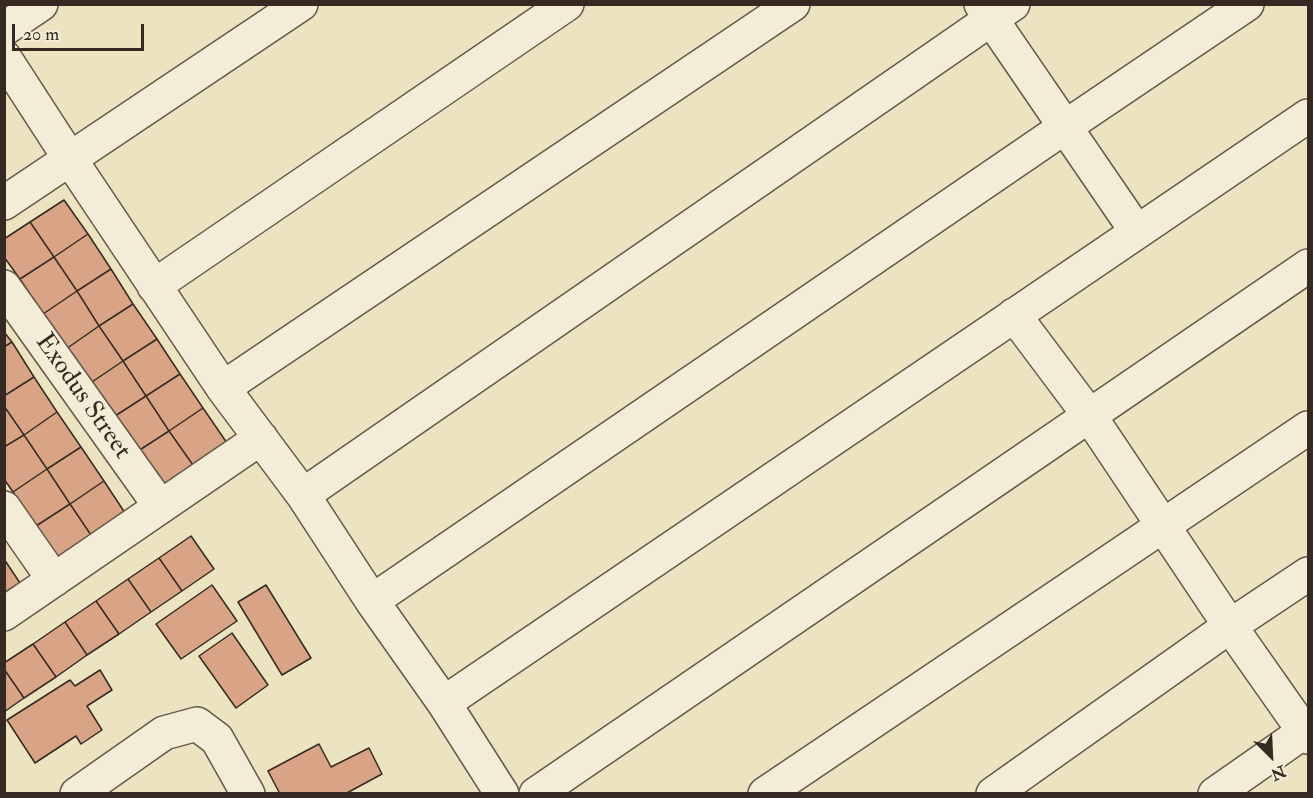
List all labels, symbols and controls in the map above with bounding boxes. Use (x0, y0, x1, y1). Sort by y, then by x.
scale bar (15, 12, 147, 50)
text: 20 m (23, 23, 59, 46)
street label: Exodus Street (27, 328, 137, 466)
north arrow (1241, 726, 1301, 786)
text: N (1268, 760, 1289, 784)

